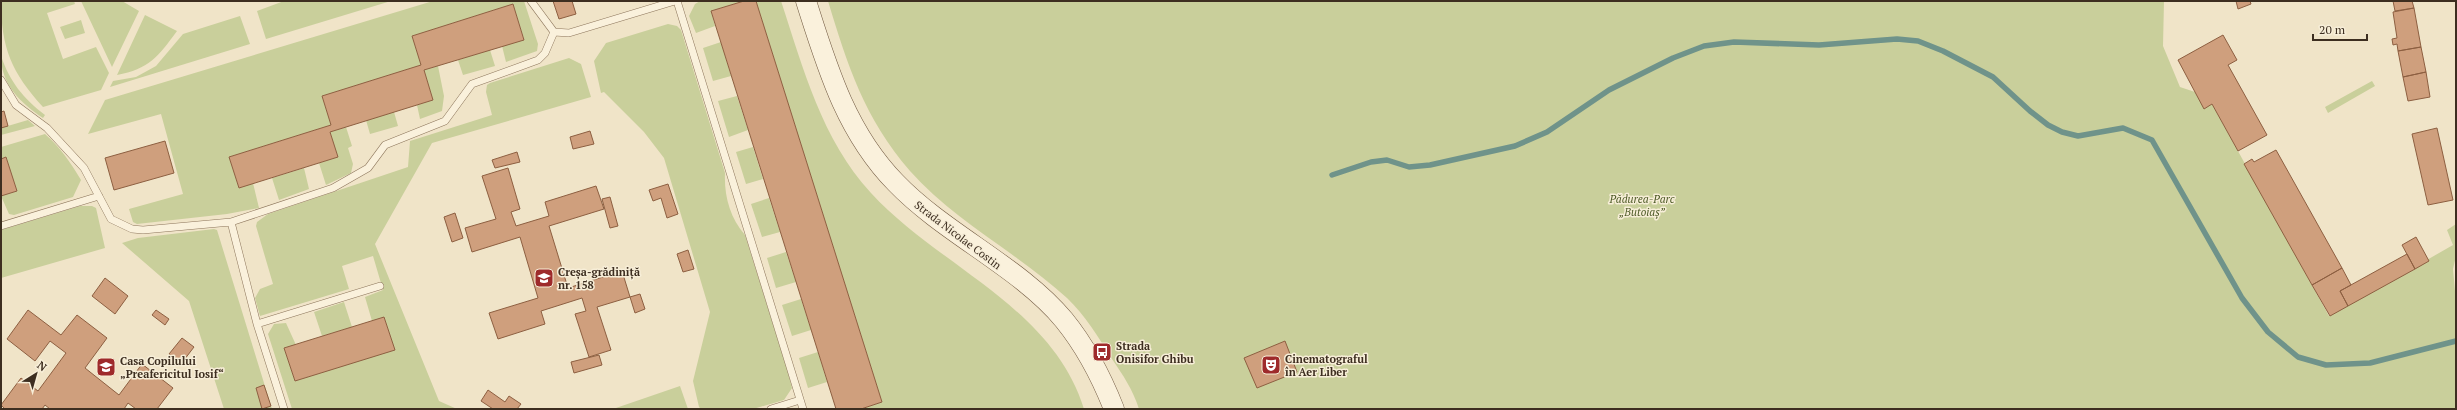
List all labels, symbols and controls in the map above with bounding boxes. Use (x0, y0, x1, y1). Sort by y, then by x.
scale bar (2313, 16, 2367, 42)
text: 20 m (2319, 22, 2346, 37)
park label: Pădurea-Parc „Butoiaș” (1609, 192, 1675, 219)
street label: Strada Nicolae Costin (912, 198, 1005, 272)
place label: Creșa-grădiniță nr. 158 (558, 265, 640, 292)
school or university icon: Creșa-grădiniță nr. 158 (533, 267, 555, 289)
place label: Strada Onisifor Ghibu (1116, 339, 1194, 366)
bus stop icon: Strada Onisifor Ghibu (1091, 341, 1113, 363)
place label: Cinematograful în Aer Liber (1285, 352, 1368, 379)
north arrow (16, 354, 56, 394)
place label: Casa Copilului „Preafericitul Iosif“ (120, 354, 224, 381)
theatre icon: Cinematograful în Aer Liber (1260, 354, 1282, 376)
school or university icon: Casa Copilului „Preafericitul Iosif“ (95, 356, 117, 378)
text: N (34, 358, 50, 375)

